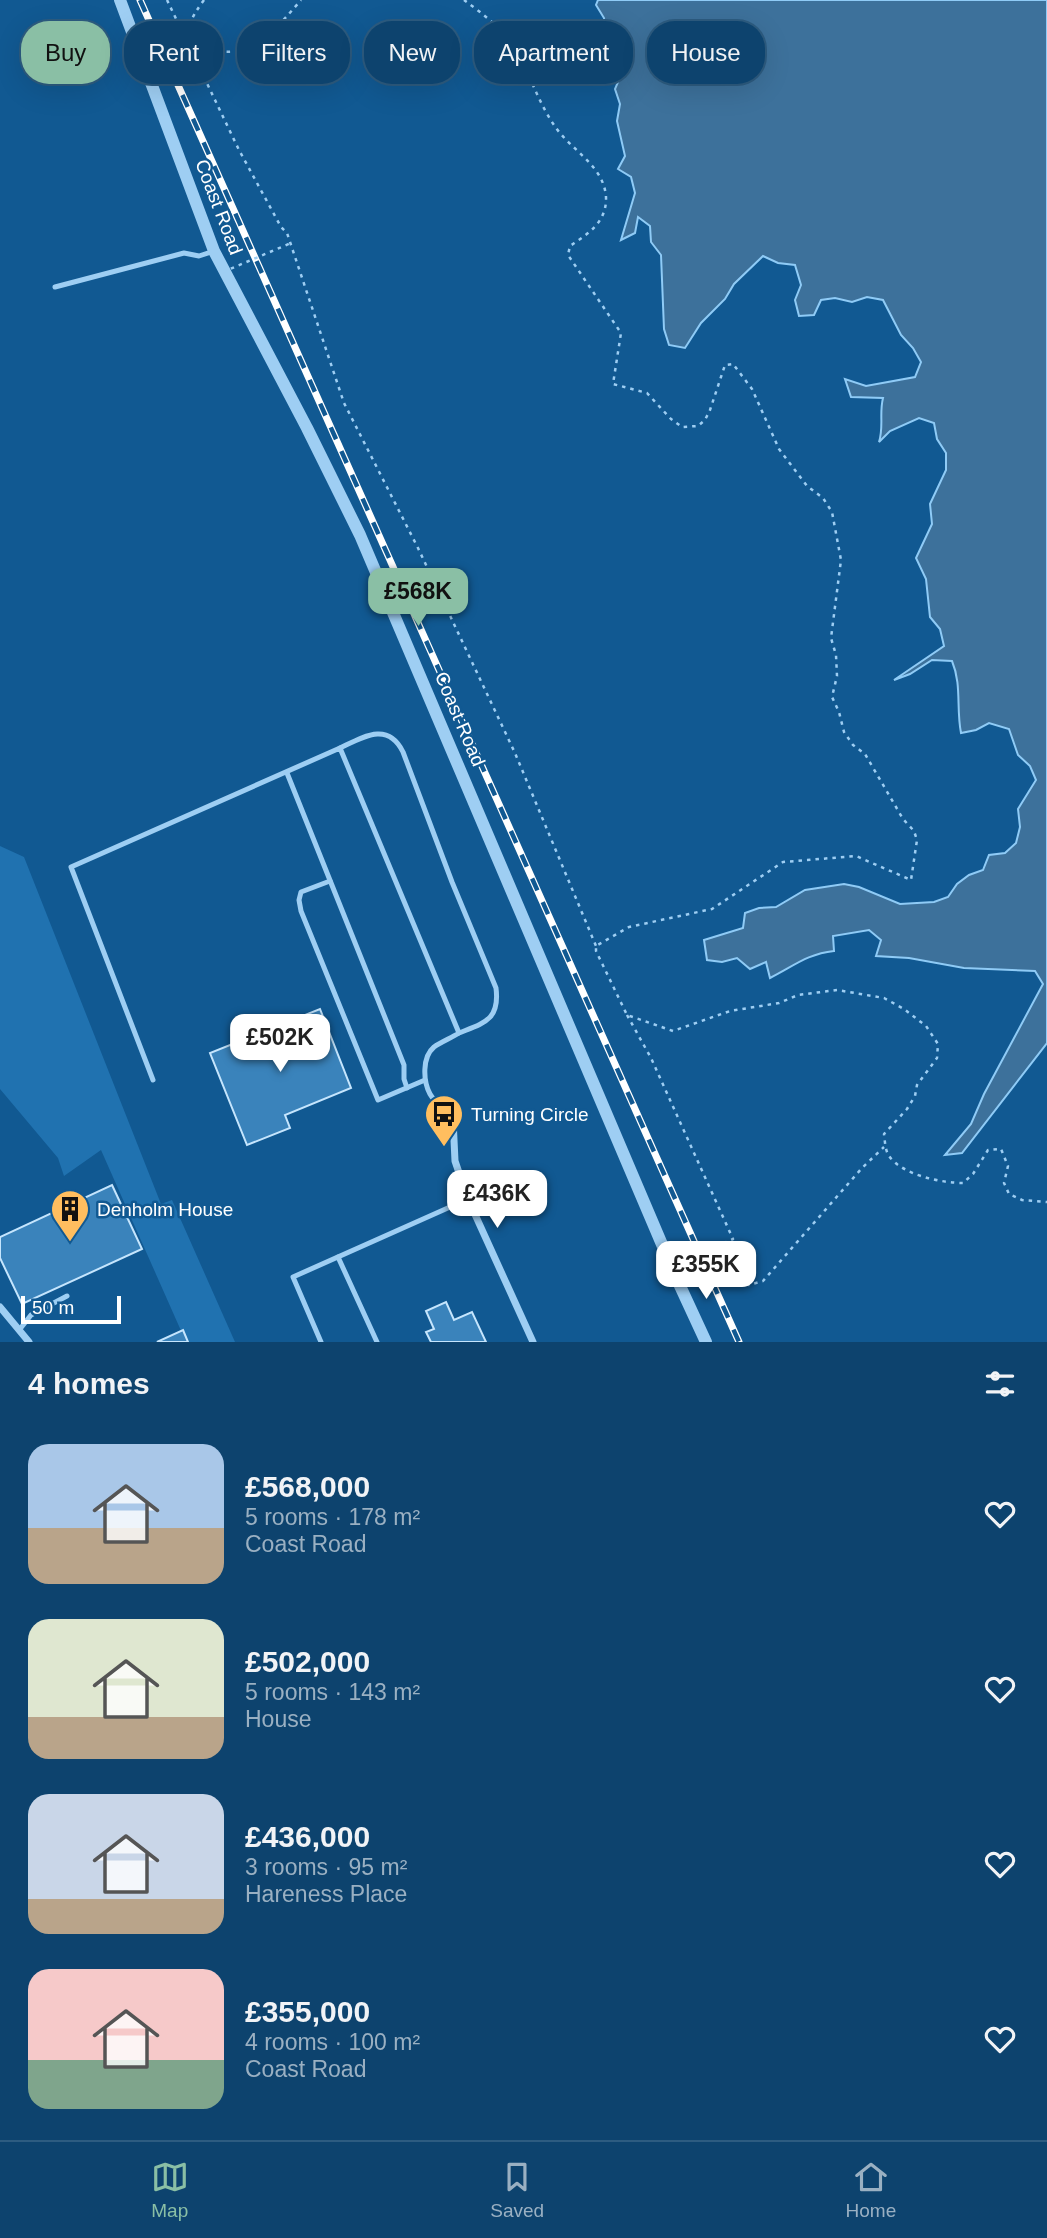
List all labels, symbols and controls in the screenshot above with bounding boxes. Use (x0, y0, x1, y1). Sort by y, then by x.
chip: Buy (21, 21, 110, 84)
chip: Rent (124, 21, 223, 84)
chip: Filters (237, 21, 350, 84)
chip: New (364, 21, 460, 84)
chip: Apartment (474, 21, 633, 84)
chip: House (647, 21, 765, 84)
street label: Coast Road (191, 156, 247, 258)
pin: £568K (369, 568, 467, 628)
text: £568K (384, 578, 452, 604)
street label: Coast Road (431, 669, 489, 769)
pin: £502K (231, 1014, 329, 1074)
text: £502K (246, 1024, 314, 1050)
bus stop icon: Turning Circle (423, 1093, 465, 1148)
place label: Turning Circle (471, 1104, 589, 1125)
pin: £436K (448, 1170, 546, 1230)
text: £436K (463, 1180, 531, 1206)
building icon: Denholm House (49, 1188, 91, 1243)
place label: Denholm House (97, 1199, 233, 1220)
pin: £355K (657, 1242, 755, 1301)
text: £355K (672, 1251, 740, 1277)
scale bar (21, 1293, 121, 1325)
text: 50 m (32, 1297, 74, 1318)
icon: filters (981, 1365, 1019, 1403)
text: 4 homes (28, 1367, 150, 1400)
text: £568,000 (245, 1470, 370, 1503)
icon: home (84, 1472, 168, 1556)
icon: heart (981, 1495, 1019, 1533)
text: 5 rooms · 178 m² (245, 1504, 420, 1530)
text: Coast Road (245, 1531, 366, 1557)
text: £502,000 (245, 1645, 370, 1678)
icon: home (84, 1647, 168, 1731)
icon: heart (981, 1670, 1019, 1708)
text: 5 rooms · 143 m² (245, 1679, 420, 1705)
text: House (245, 1706, 311, 1732)
text: £436,000 (245, 1820, 370, 1853)
icon: home (84, 1822, 168, 1906)
icon: heart (981, 1845, 1019, 1883)
text: 3 rooms · 95 m² (245, 1854, 407, 1880)
text: Hareness Place (245, 1881, 407, 1907)
text: £355,000 (245, 1995, 370, 2028)
icon: home (84, 1997, 168, 2081)
icon: heart (981, 2020, 1019, 2058)
text: 4 rooms · 100 m² (245, 2029, 420, 2055)
text: Coast Road (245, 2056, 366, 2082)
tab: Map (151, 2158, 189, 2222)
tab: Saved (490, 2158, 544, 2222)
tab: Home (846, 2158, 896, 2222)

